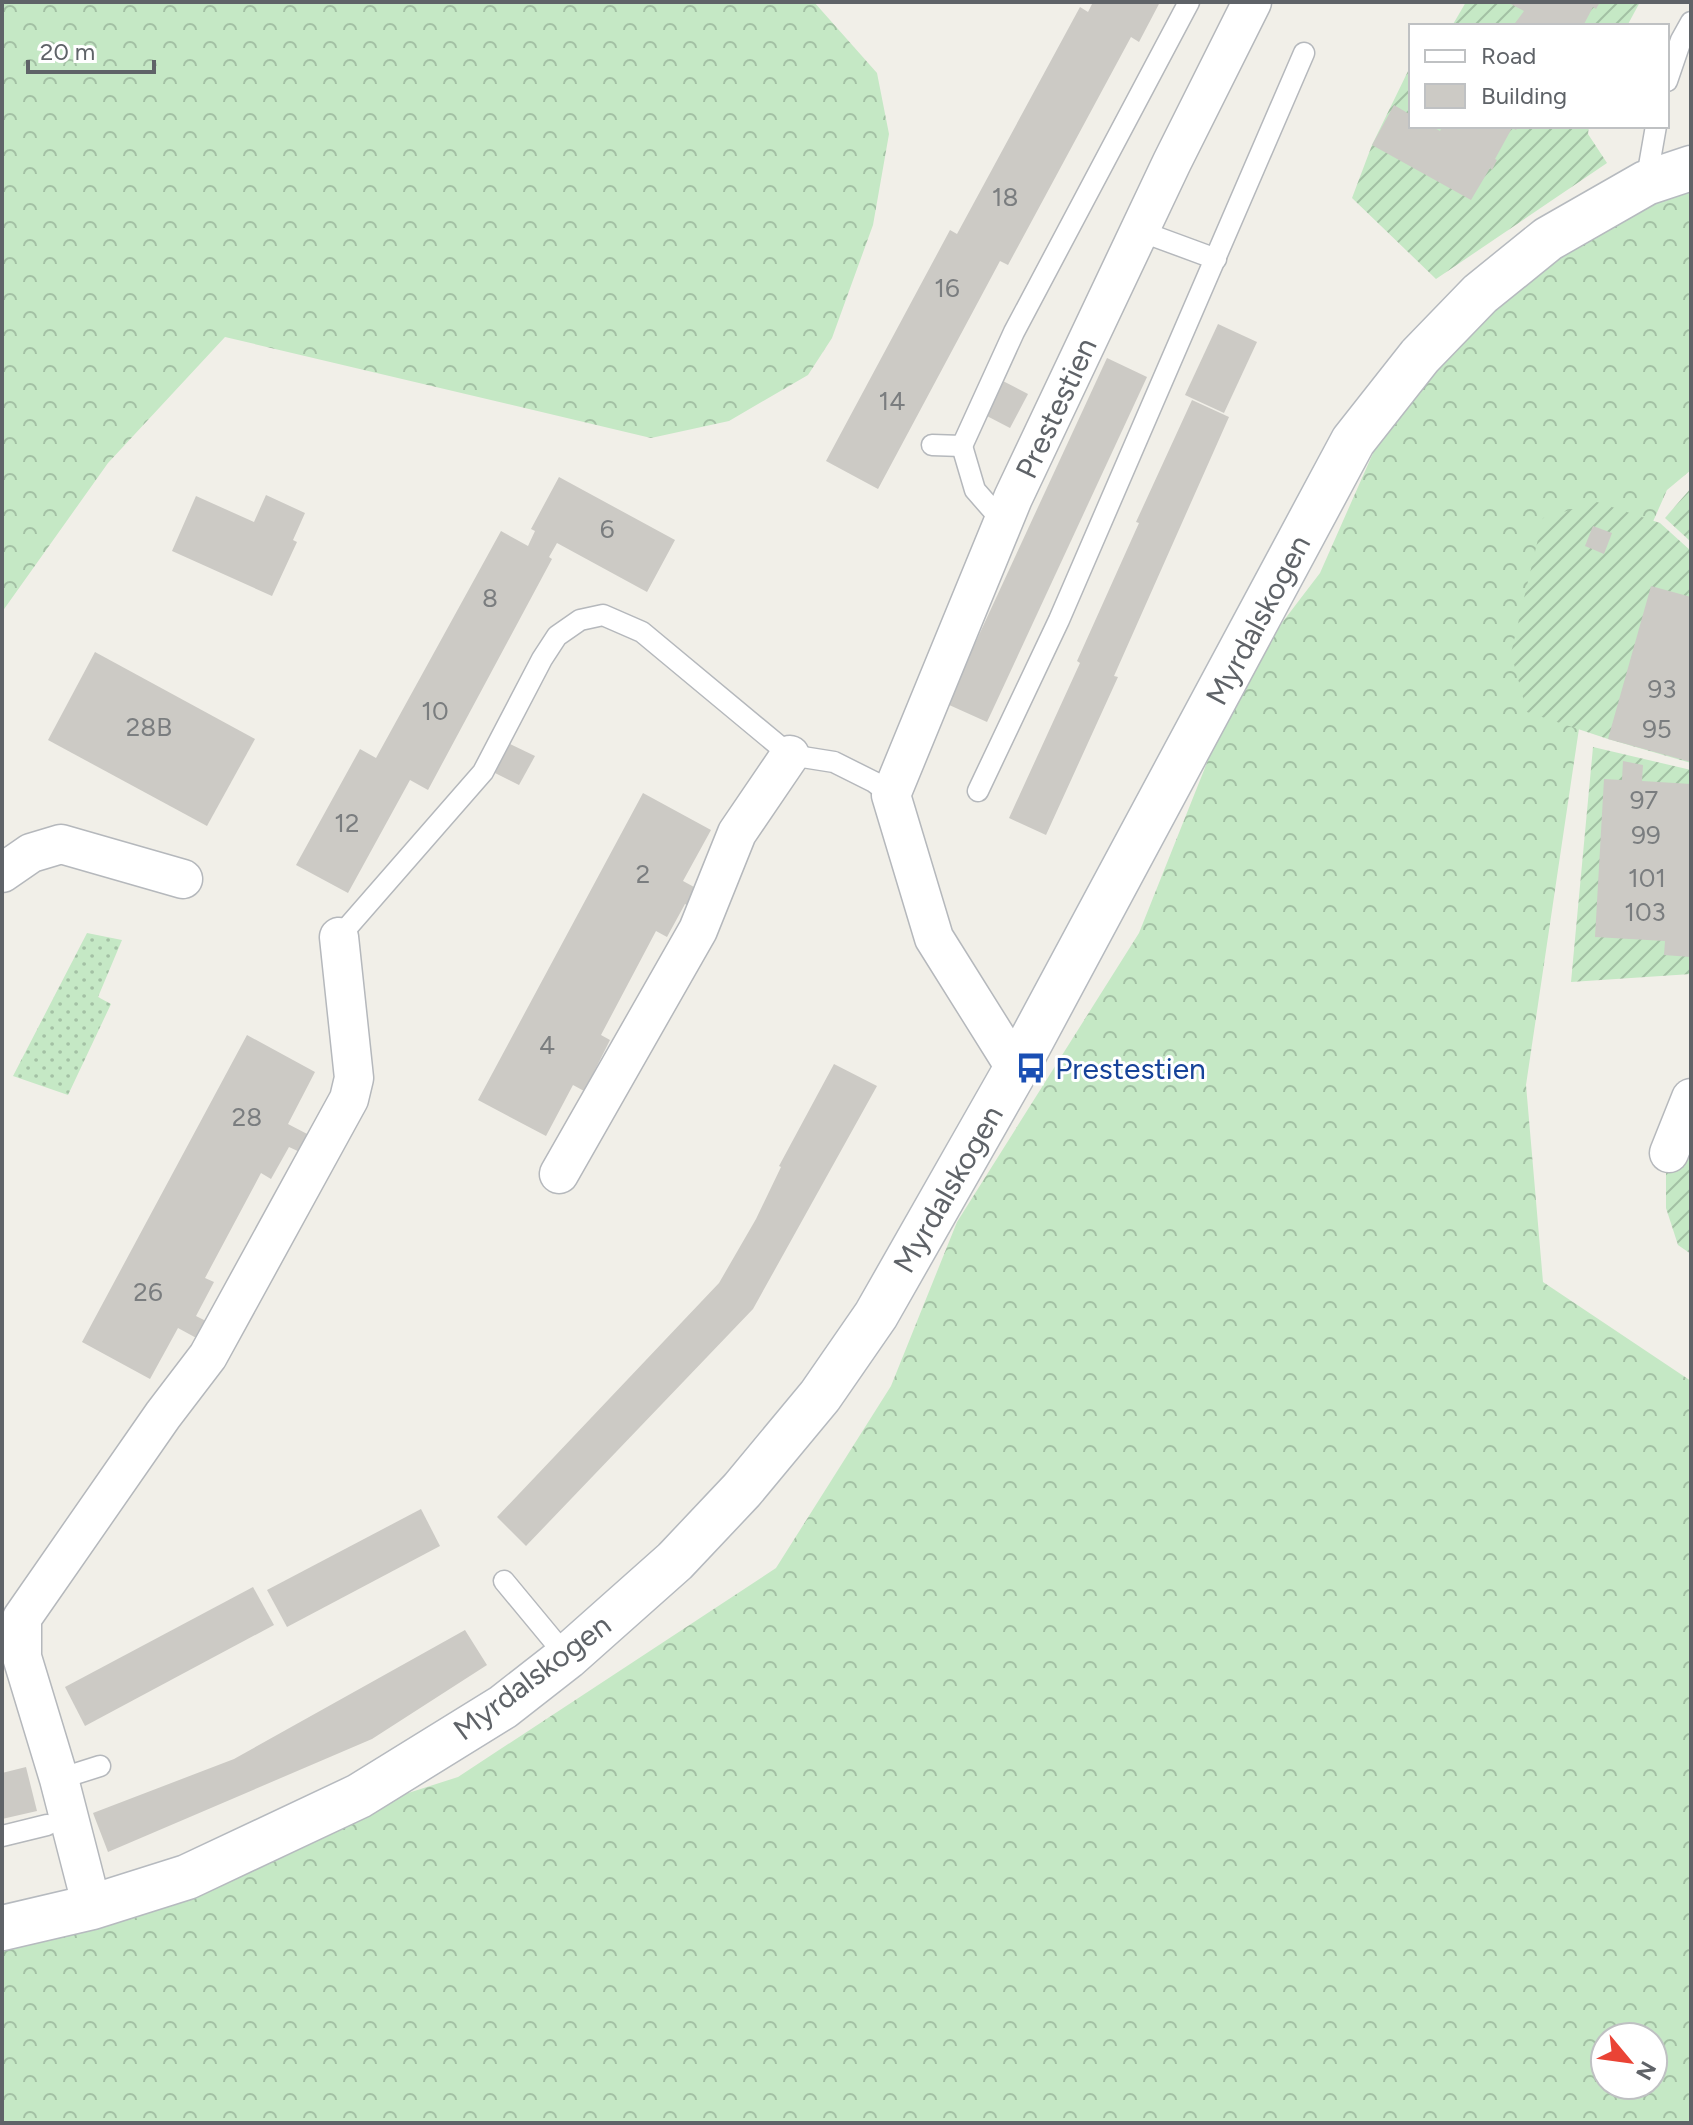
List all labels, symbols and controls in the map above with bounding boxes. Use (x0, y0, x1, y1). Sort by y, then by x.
scale bar (28, 24, 154, 74)
legend (1409, 24, 1669, 128)
text: 20 m (40, 37, 95, 66)
text: Road (1481, 41, 1536, 70)
text: Building (1481, 81, 1567, 110)
house number: 18 (992, 181, 1018, 213)
house number: 16 (934, 272, 960, 304)
street label: Prestestien (1007, 332, 1105, 484)
house number: 14 (879, 385, 905, 417)
house number: 6 (600, 513, 614, 545)
street label: Myrdalskogen (1198, 529, 1318, 711)
house number: 8 (482, 582, 498, 614)
house number: 93 (1648, 673, 1676, 705)
house number: 10 (421, 695, 449, 727)
house number: 28B (126, 711, 172, 743)
house number: 95 (1642, 713, 1672, 745)
house number: 97 (1630, 784, 1658, 816)
house number: 12 (334, 807, 360, 839)
house number: 99 (1631, 819, 1661, 851)
house number: 2 (636, 858, 650, 890)
house number: 101 (1628, 862, 1666, 894)
house number: 103 (1624, 896, 1666, 928)
house number: 4 (539, 1029, 555, 1061)
place label: Prestestien (1055, 1050, 1206, 1087)
bus stop icon: Prestestien (1014, 1051, 1048, 1085)
street label: Myrdalskogen (885, 1099, 1011, 1279)
house number: 28 (232, 1101, 262, 1133)
house number: 26 (133, 1276, 163, 1308)
street label: Myrdalskogen (446, 1606, 618, 1748)
north arrow (1589, 2021, 1669, 2101)
text: N (1630, 2056, 1662, 2084)

